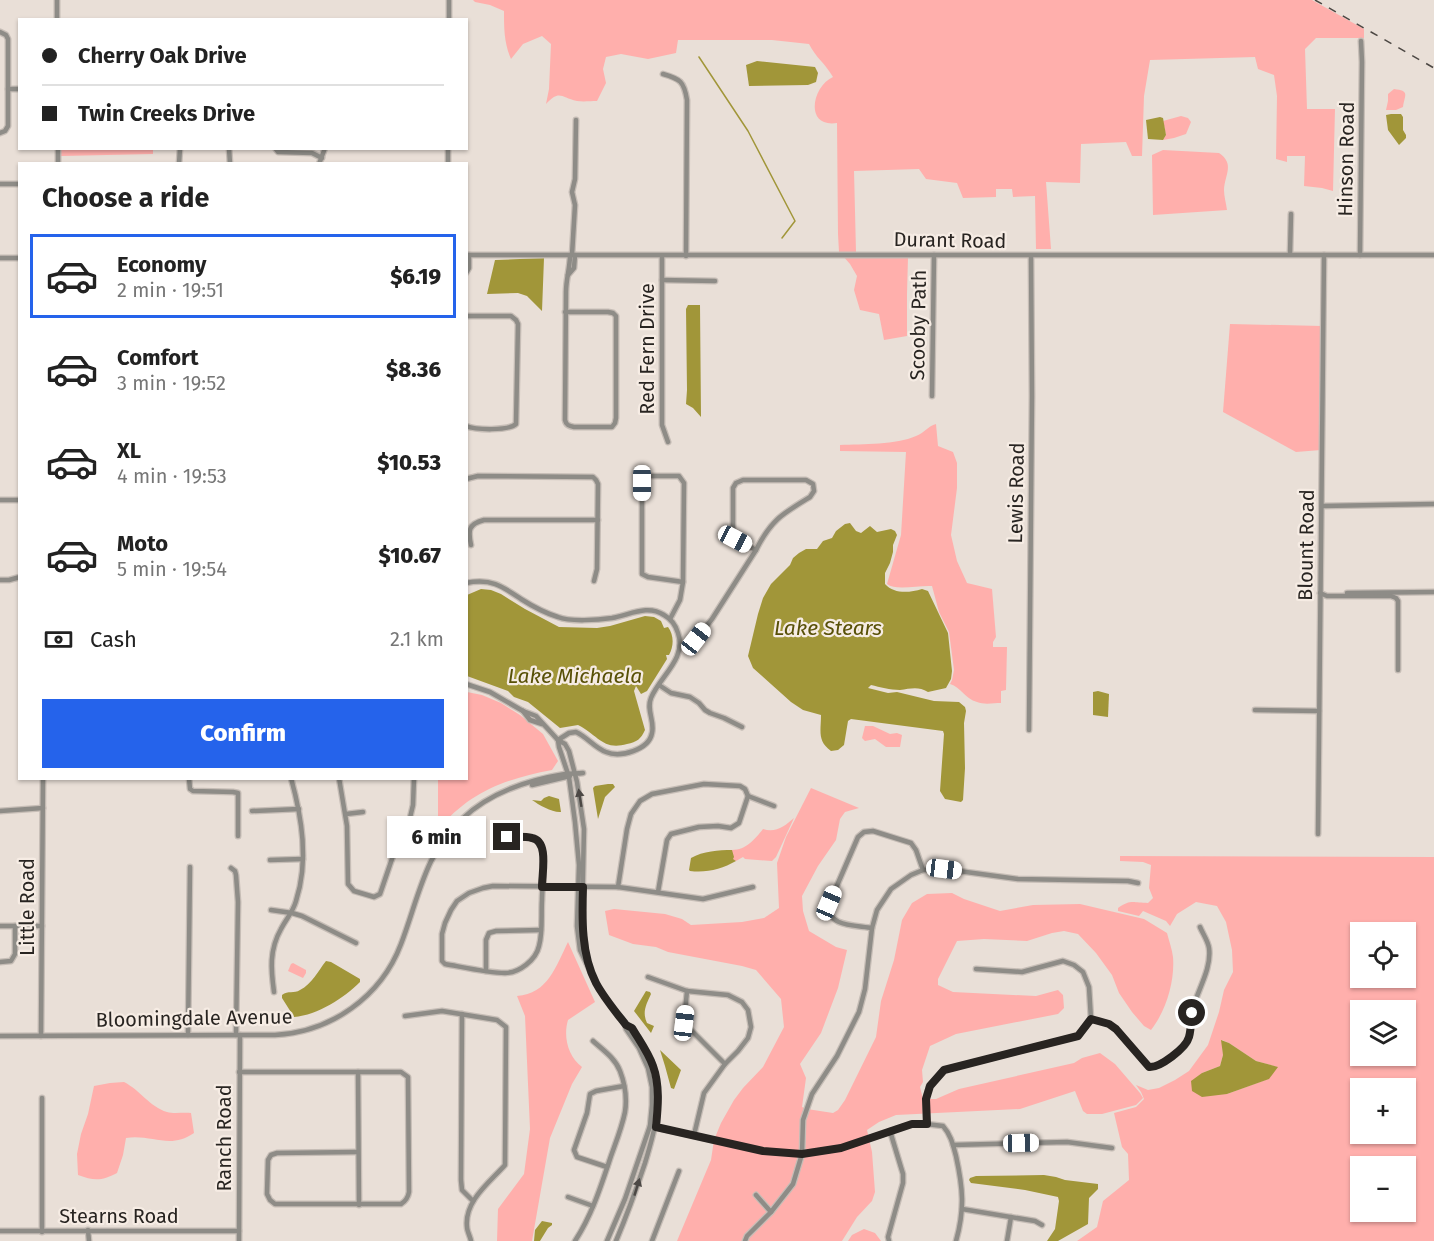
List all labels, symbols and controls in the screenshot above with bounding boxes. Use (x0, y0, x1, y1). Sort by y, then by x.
text: Cherry Oak Drive (78, 42, 247, 69)
text: Twin Creeks Drive (78, 100, 255, 127)
street label: Hinson Road (1333, 101, 1359, 217)
text: Choose a ride (42, 182, 209, 214)
street label: Durant Road (893, 227, 1007, 253)
icon: car (45, 249, 99, 303)
text: Economy (117, 251, 206, 278)
text: $6.19 (390, 263, 441, 290)
street label: Scooby Path (905, 269, 931, 381)
text: 2 min · 19:51 (117, 278, 224, 302)
street label: Red Fern Drive (635, 283, 659, 415)
icon: car (45, 342, 99, 396)
text: Comfort (117, 344, 198, 371)
text: $8.36 (386, 356, 441, 383)
text: 3 min · 19:52 (117, 371, 226, 395)
icon: car (45, 435, 99, 489)
text: XL (117, 437, 141, 464)
street label: Lewis Road (1003, 442, 1029, 544)
text: $10.53 (377, 449, 441, 476)
text: 4 min · 19:53 (117, 464, 227, 488)
car (633, 465, 651, 501)
street label: Blount Road (1293, 489, 1319, 601)
car (715, 523, 755, 555)
icon: car (45, 528, 99, 582)
text: Moto (117, 530, 168, 557)
text: $10.67 (379, 542, 441, 569)
text: 5 min · 19:54 (117, 557, 227, 581)
water label: Lake Stears (774, 615, 882, 641)
car (678, 619, 714, 659)
icon: cash (42, 623, 75, 656)
text: Cash (90, 626, 137, 653)
text: 2.1 km (390, 627, 444, 651)
water label: Lake Michaela (508, 663, 642, 689)
button: Confirm (42, 699, 444, 768)
one-way arrow (575, 788, 584, 807)
callout: 6 min (387, 816, 486, 858)
route end (493, 823, 520, 850)
text: 6 min (412, 825, 461, 849)
street label: Little Road (15, 858, 39, 956)
car (925, 858, 963, 880)
car (814, 883, 844, 923)
map controls (1350, 922, 1416, 1222)
button: locate (1350, 922, 1416, 988)
route start (1178, 999, 1205, 1026)
button: layers (1350, 1000, 1416, 1066)
street label: Bloomingdale Avenue (95, 1004, 293, 1032)
car (673, 1004, 695, 1042)
button: + (1350, 1078, 1416, 1144)
street label: Ranch Road (212, 1084, 236, 1192)
car (1003, 1134, 1039, 1152)
button: − (1350, 1156, 1416, 1222)
one-way arrow (633, 1178, 643, 1196)
street label: Stearns Road (59, 1204, 179, 1228)

